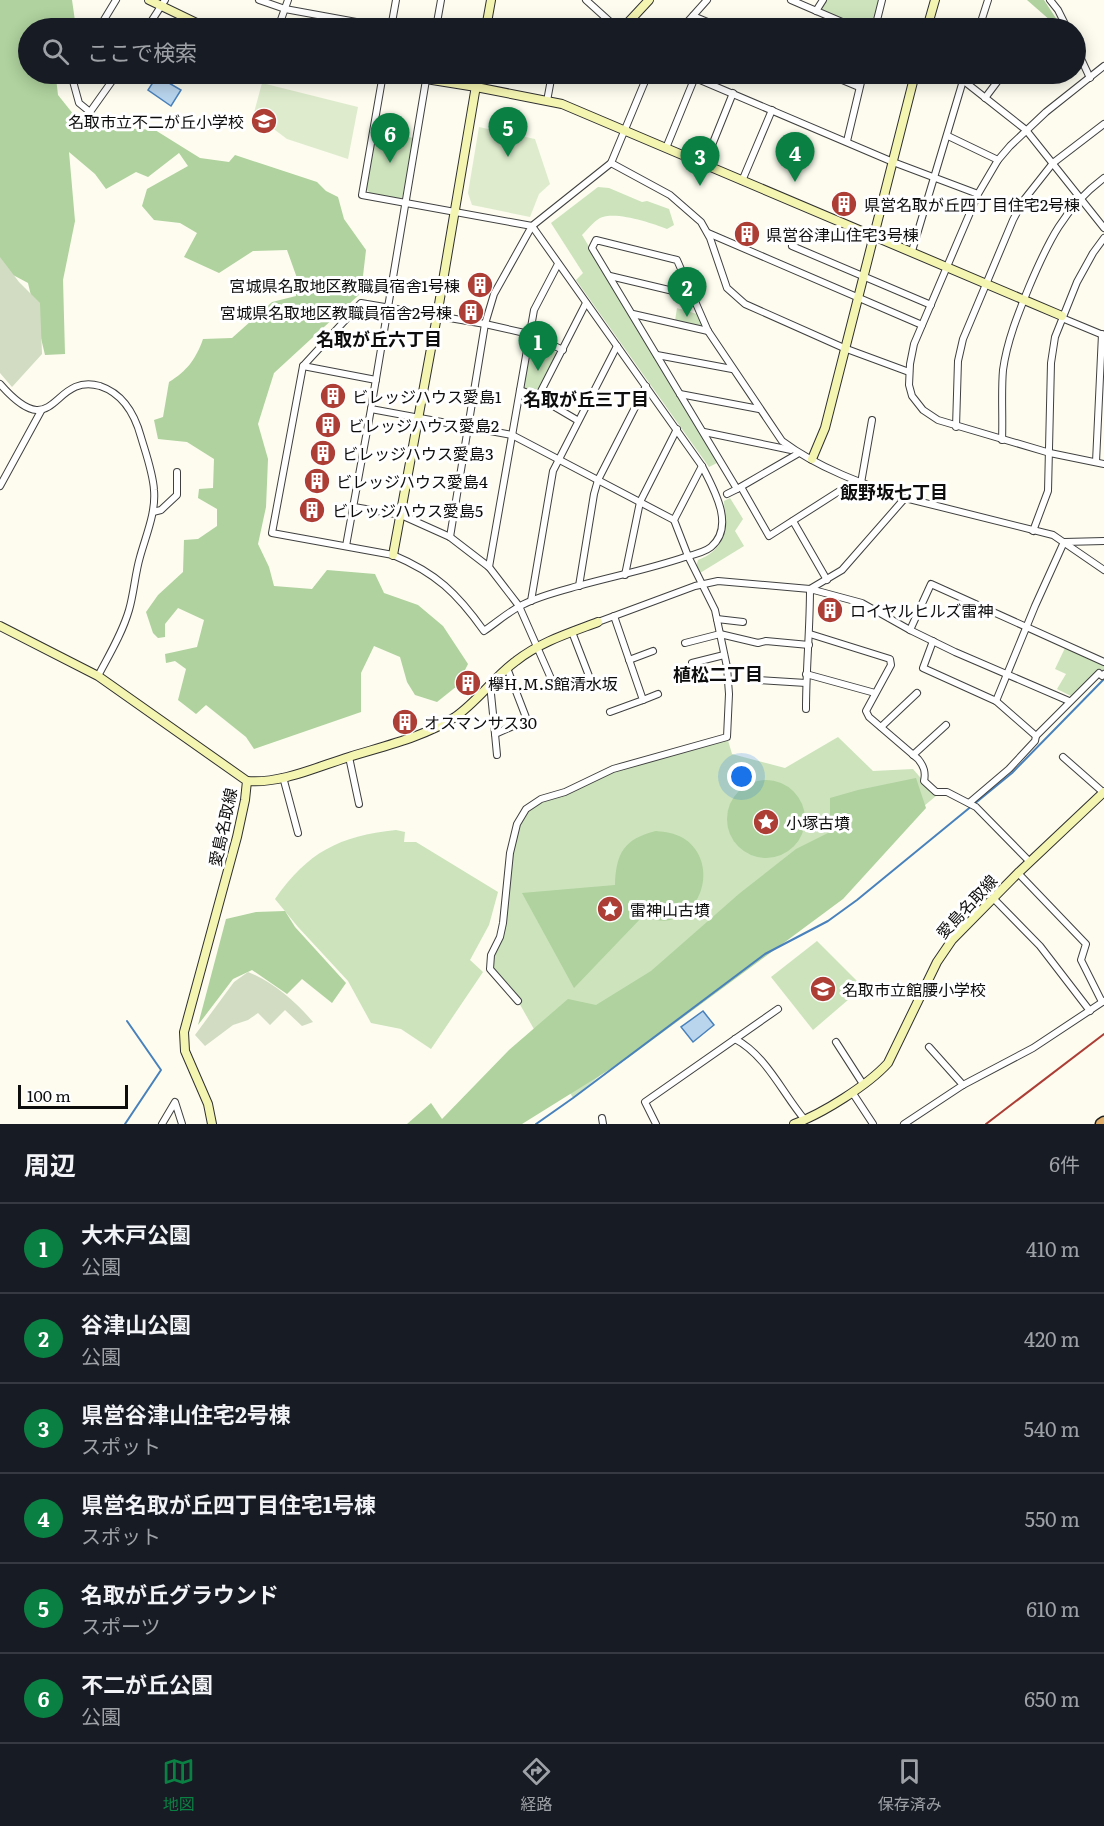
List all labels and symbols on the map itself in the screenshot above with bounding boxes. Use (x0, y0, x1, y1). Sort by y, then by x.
school or university icon: 名取市立不二が丘小学校 (249, 106, 279, 136)
pin: 5 (488, 108, 528, 157)
place label: 名取市立不二が丘小学校 (68, 109, 244, 133)
pin: 6 (370, 114, 410, 163)
pin: 4 (776, 132, 814, 182)
pin: 3 (680, 136, 720, 186)
building icon: 県営名取が丘四丁目住宅2号棟 (829, 189, 859, 219)
place label: 県営名取が丘四丁目住宅2号棟 (864, 192, 1080, 216)
building icon: 県営谷津山住宅3号棟 (732, 219, 762, 249)
place label: 県営谷津山住宅3号棟 (766, 222, 919, 246)
pin: 2 (668, 268, 706, 317)
building icon: 宮城県名取地区教職員宿舎1号棟 (465, 270, 495, 300)
place label: 宮城県名取地区教職員宿舎1号棟 (229, 273, 460, 297)
building icon: 宮城県名取地区教職員宿舎2号棟 (456, 297, 486, 327)
place label: 宮城県名取地区教職員宿舎2号棟 (220, 300, 452, 324)
pin: 1 (518, 322, 558, 371)
district label: 名取が丘六丁目 (316, 325, 442, 352)
building icon: ビレッジハウス愛島1 (318, 381, 348, 411)
place label: ビレッジハウス愛島1 (352, 384, 502, 408)
district label: 名取が丘三丁目 (523, 385, 649, 412)
building icon: ビレッジハウス愛島2 (313, 410, 343, 440)
place label: ビレッジハウス愛島2 (348, 413, 499, 437)
building icon: ビレッジハウス愛島3 (308, 438, 338, 468)
place label: ビレッジハウス愛島3 (342, 441, 494, 465)
building icon: ビレッジハウス愛島4 (302, 466, 332, 496)
place label: ビレッジハウス愛島4 (336, 469, 488, 493)
district label: 飯野坂七丁目 (840, 478, 948, 505)
building icon: ビレッジハウス愛島5 (297, 495, 327, 525)
place label: ビレッジハウス愛島5 (332, 498, 483, 522)
building icon: ロイヤルヒルズ雷神 (815, 595, 845, 625)
place label: ロイヤルヒルズ雷神 (850, 598, 994, 622)
district label: 植松二丁目 (673, 660, 763, 687)
building icon: 欅H.M.S館清水坂 (453, 668, 483, 698)
place label: 欅H.M.S館清水坂 (488, 671, 618, 695)
building icon: オスマンサス30 (390, 707, 420, 737)
place label: オスマンサス30 (424, 710, 537, 734)
your location (727, 762, 756, 791)
street label: 愛島名取線 (202, 785, 242, 869)
place icon: 小塚古墳 (751, 807, 781, 837)
place label: 小塚古墳 (786, 810, 850, 834)
street label: 愛島名取線 (930, 869, 1002, 943)
place icon: 雷神山古墳 (595, 894, 625, 924)
place label: 雷神山古墳 (630, 897, 710, 921)
school or university icon: 名取市立館腰小学校 (808, 974, 838, 1004)
place label: 名取市立館腰小学校 (842, 977, 986, 1001)
scale bar (18, 1082, 128, 1110)

